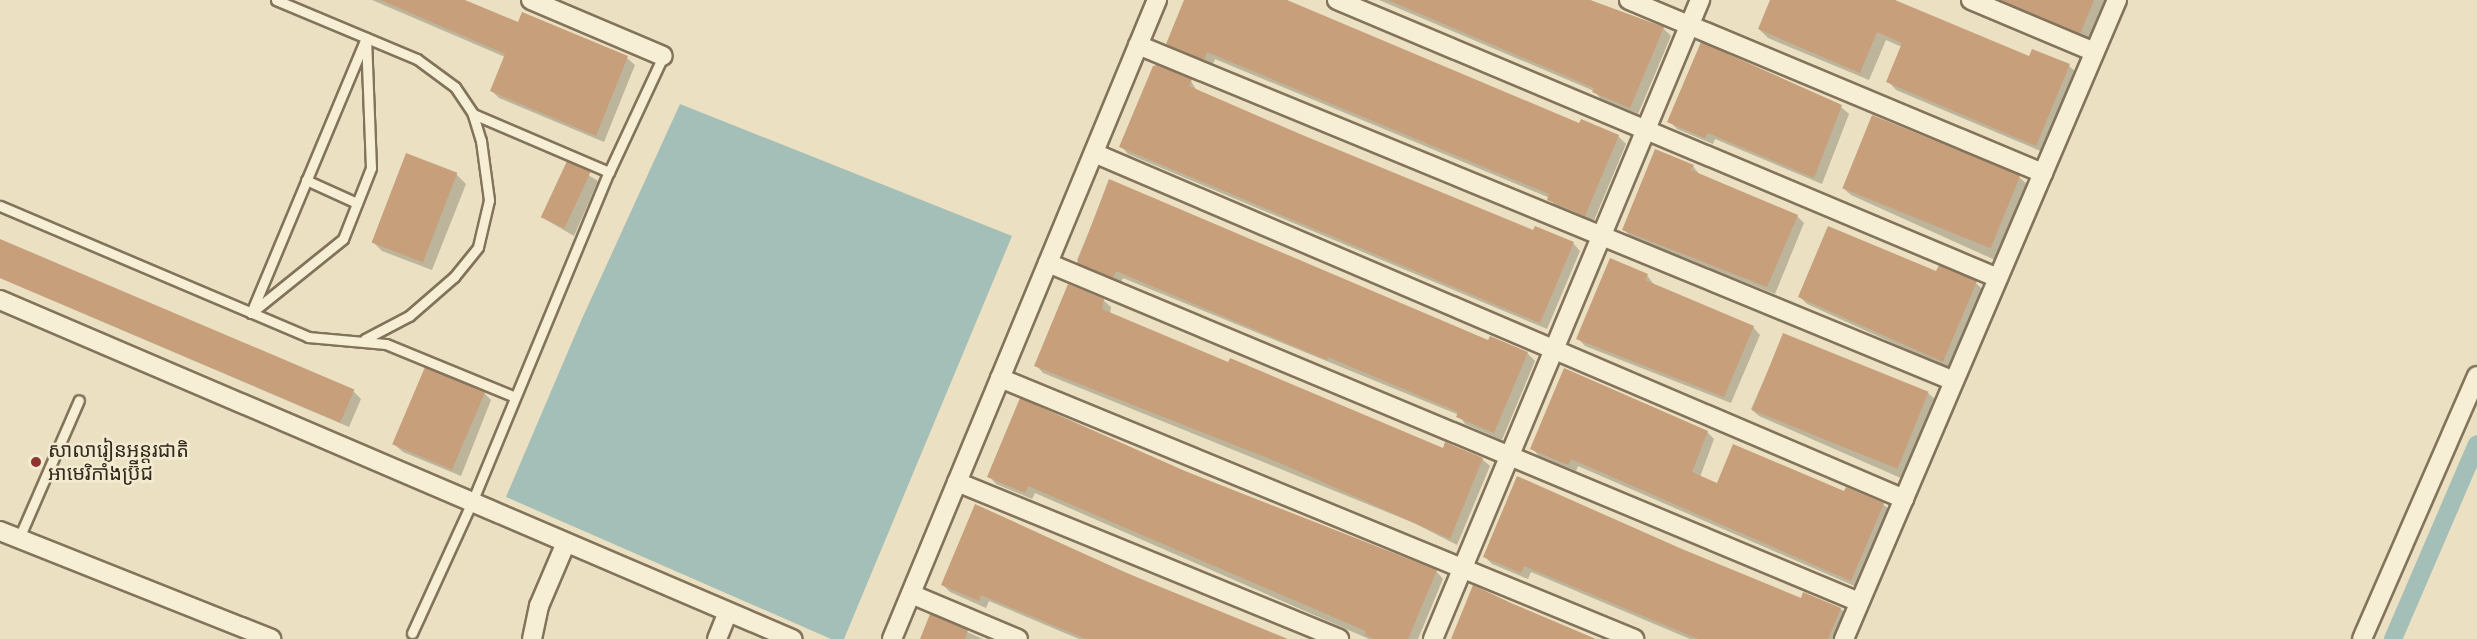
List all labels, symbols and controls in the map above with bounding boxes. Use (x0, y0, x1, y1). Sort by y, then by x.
place label: សាលារៀនអន្តរជាតិ អាមេរិកាំងប្រ៊ីជ (48, 438, 189, 485)
marker: សាលារៀនអន្តរជាតិ អាមេរិកាំងប្រ៊ីជ (29, 455, 43, 469)

